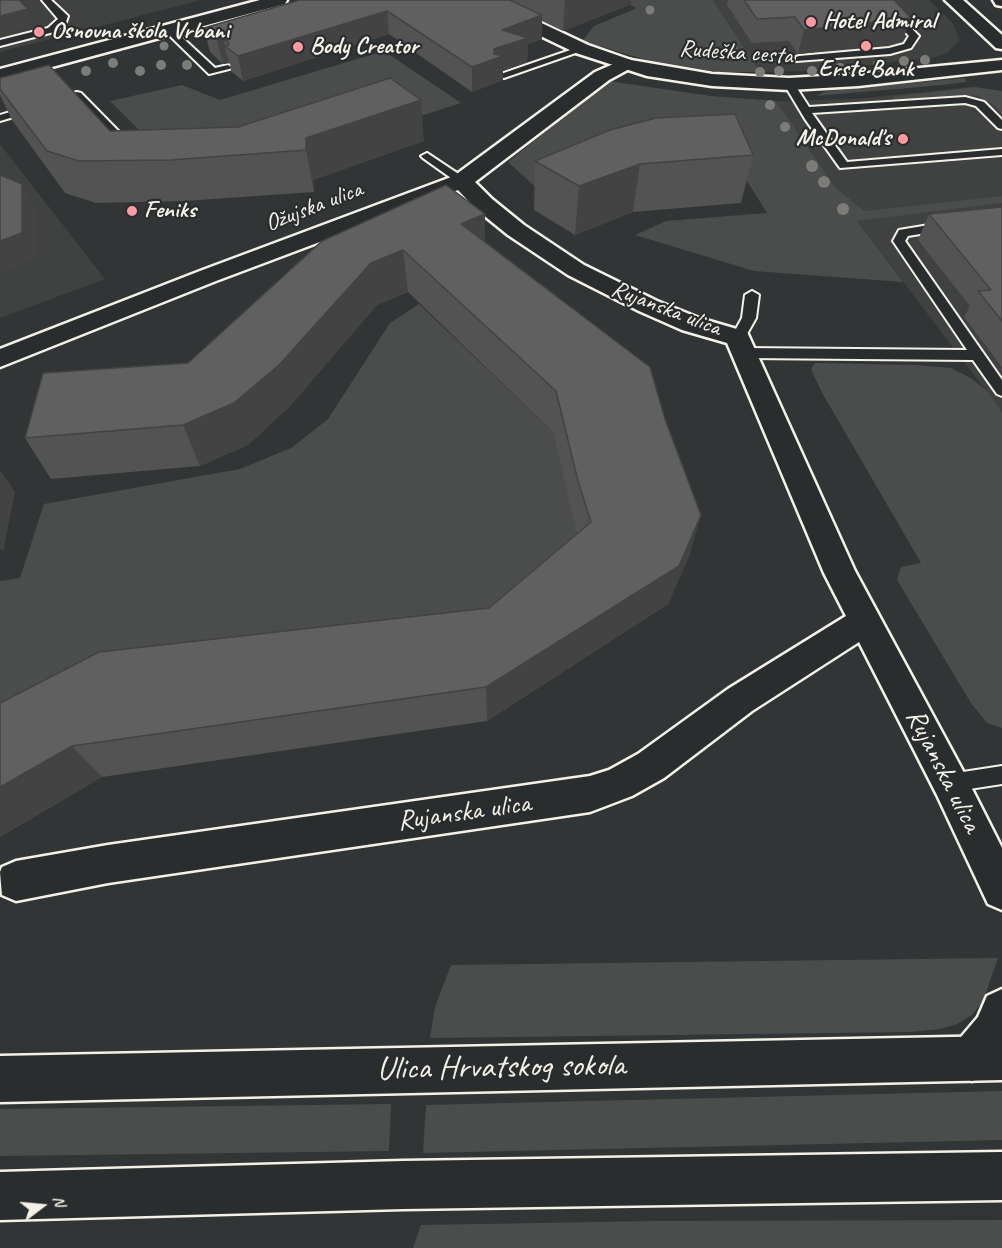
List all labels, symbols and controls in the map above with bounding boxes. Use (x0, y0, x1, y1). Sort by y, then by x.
place label: Hotel Admiral (823, 8, 936, 36)
marker: Hotel Admiral (804, 15, 818, 29)
place label: Osnovna škola Vrbani (51, 18, 229, 46)
marker: Osnovna škola Vrbani (32, 25, 46, 39)
place label: Body Creator (310, 33, 418, 61)
street label: Rudeška cesta (678, 35, 794, 71)
marker: Erste Bank (859, 39, 873, 53)
marker: Body Creator (291, 40, 305, 54)
place label: Erste Bank (819, 56, 913, 84)
place label: McDonald's (796, 125, 891, 153)
marker: McDonald's (896, 132, 910, 146)
street label: Ožujska ulica (261, 175, 367, 239)
place label: Feniks (144, 197, 196, 225)
marker: Feniks (125, 204, 139, 218)
street label: Rujanska ulica (607, 275, 725, 343)
street label: Rujanska ulica (898, 704, 988, 838)
street label: Rujanska ulica (395, 787, 533, 839)
street label: Ulica Hrvatskog sokola (376, 1046, 626, 1090)
north arrow (12, 1176, 72, 1236)
text: N (48, 1194, 70, 1209)

